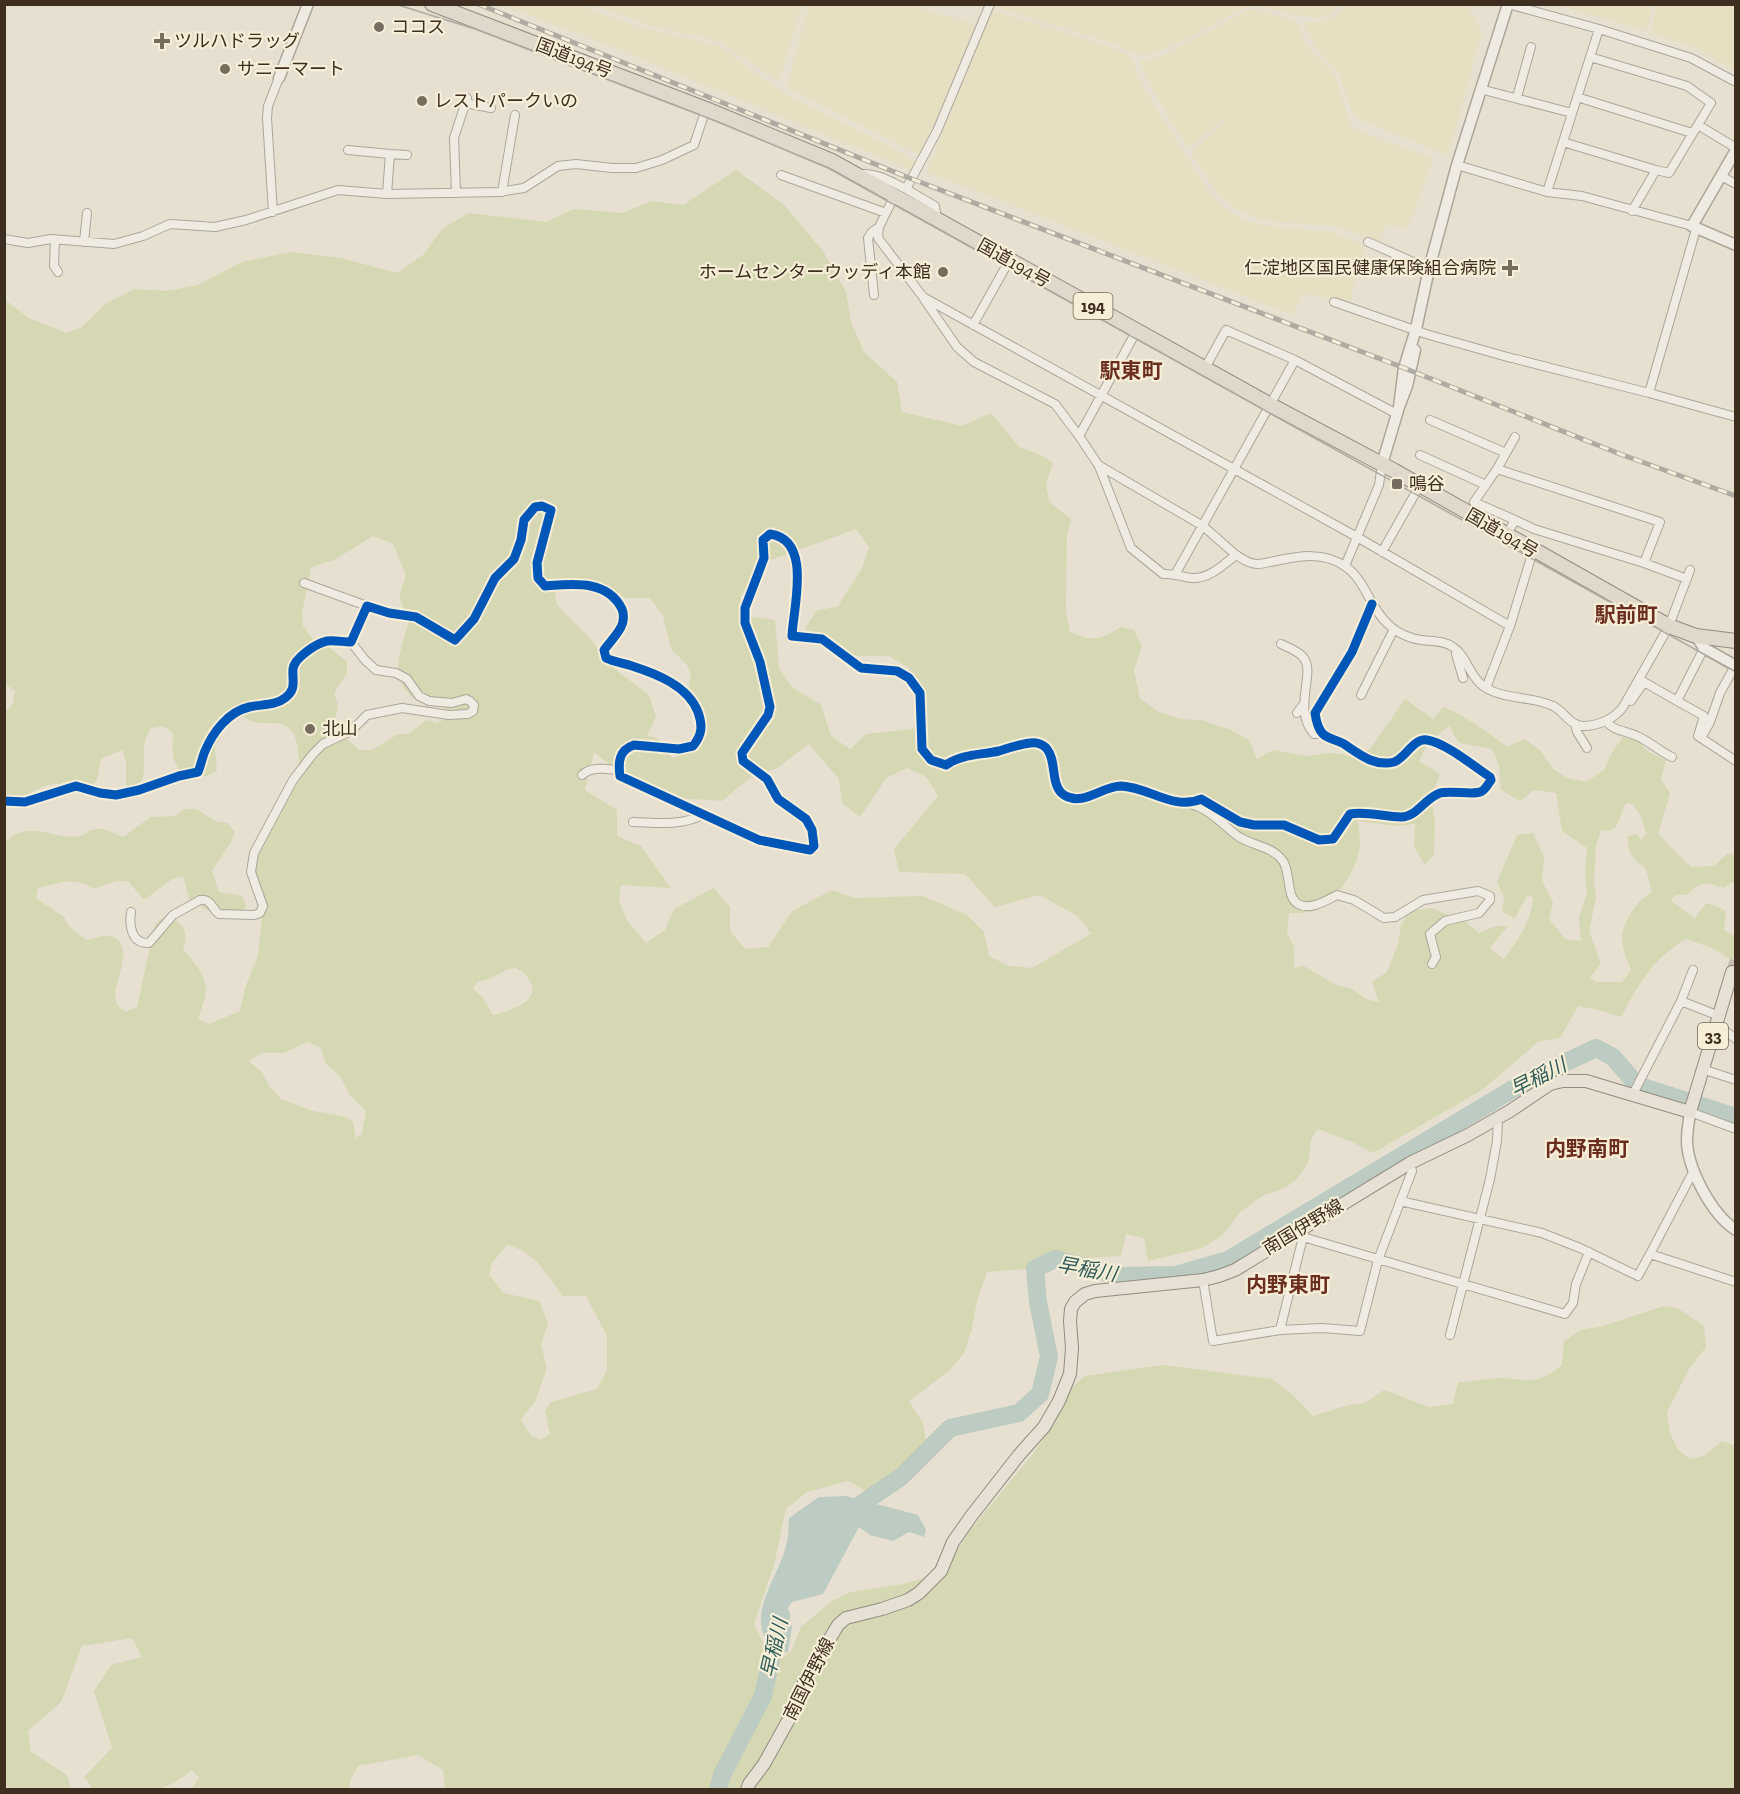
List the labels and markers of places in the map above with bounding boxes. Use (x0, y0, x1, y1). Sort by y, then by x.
place label: ココス (391, 16, 445, 38)
marker: ココス (372, 20, 386, 34)
place label: ツルハドラッグ (174, 30, 300, 52)
marker: ツルハドラッグ (155, 34, 169, 48)
place label: サニーマート (237, 58, 345, 80)
marker: サニーマート (218, 62, 232, 76)
place label: レストパークいの (434, 90, 578, 112)
marker: レストパークいの (415, 94, 429, 108)
place label: 仁淀地区国民健康保険組合病院 (1244, 257, 1496, 279)
marker: 仁淀地区国民健康保険組合病院 (1501, 259, 1519, 277)
place label: ホームセンターウッディ本館 (699, 261, 931, 283)
marker: ホームセンターウッディ本館 (936, 265, 950, 279)
place label: 鳴谷 (1409, 473, 1445, 495)
marker: 鳴谷 (1390, 477, 1404, 491)
place label: 北山 (322, 718, 358, 740)
marker: 北山 (303, 722, 317, 736)

